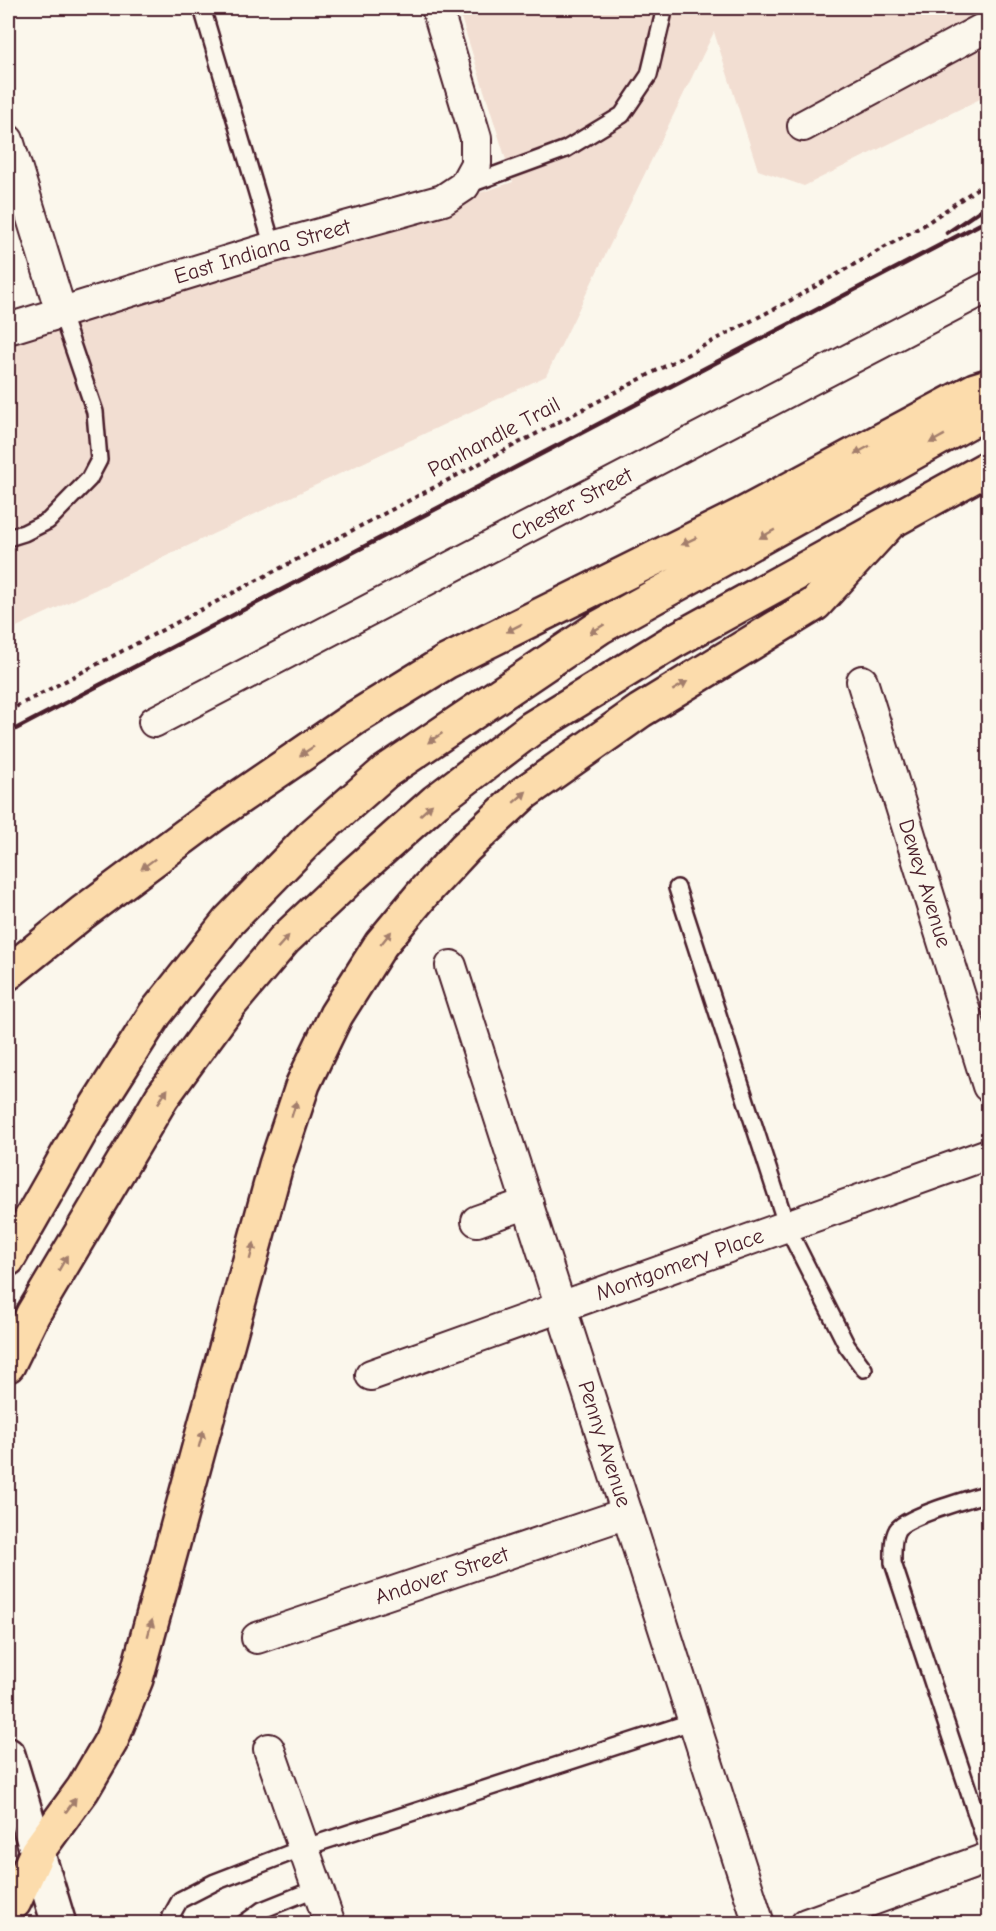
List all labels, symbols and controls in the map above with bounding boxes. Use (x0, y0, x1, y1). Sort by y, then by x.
street label: East Indiana Street (171, 213, 354, 290)
street label: Panhandle Trail (423, 391, 565, 483)
one-way arrow (929, 434, 946, 444)
one-way arrow (853, 445, 870, 455)
street label: Chester Street (506, 461, 637, 547)
one-way arrow (759, 528, 775, 539)
one-way arrow (680, 536, 697, 546)
one-way arrow (506, 623, 523, 632)
one-way arrow (589, 623, 605, 634)
one-way arrow (672, 681, 688, 692)
one-way arrow (428, 732, 444, 744)
one-way arrow (299, 745, 315, 757)
one-way arrow (512, 791, 527, 804)
one-way arrow (418, 804, 433, 817)
street label: Dewey Avenue (893, 816, 957, 951)
one-way arrow (140, 858, 156, 871)
one-way arrow (379, 931, 392, 946)
one-way arrow (276, 935, 290, 950)
one-way arrow (157, 1088, 168, 1104)
one-way arrow (290, 1100, 300, 1118)
street label: Montgomery Place (592, 1222, 767, 1306)
one-way arrow (248, 1242, 258, 1260)
one-way arrow (57, 1255, 68, 1271)
street label: Penny Avenue (572, 1378, 637, 1510)
one-way arrow (197, 1430, 206, 1448)
street label: Andover Street (372, 1541, 512, 1610)
one-way arrow (145, 1618, 155, 1637)
one-way arrow (65, 1797, 77, 1812)

